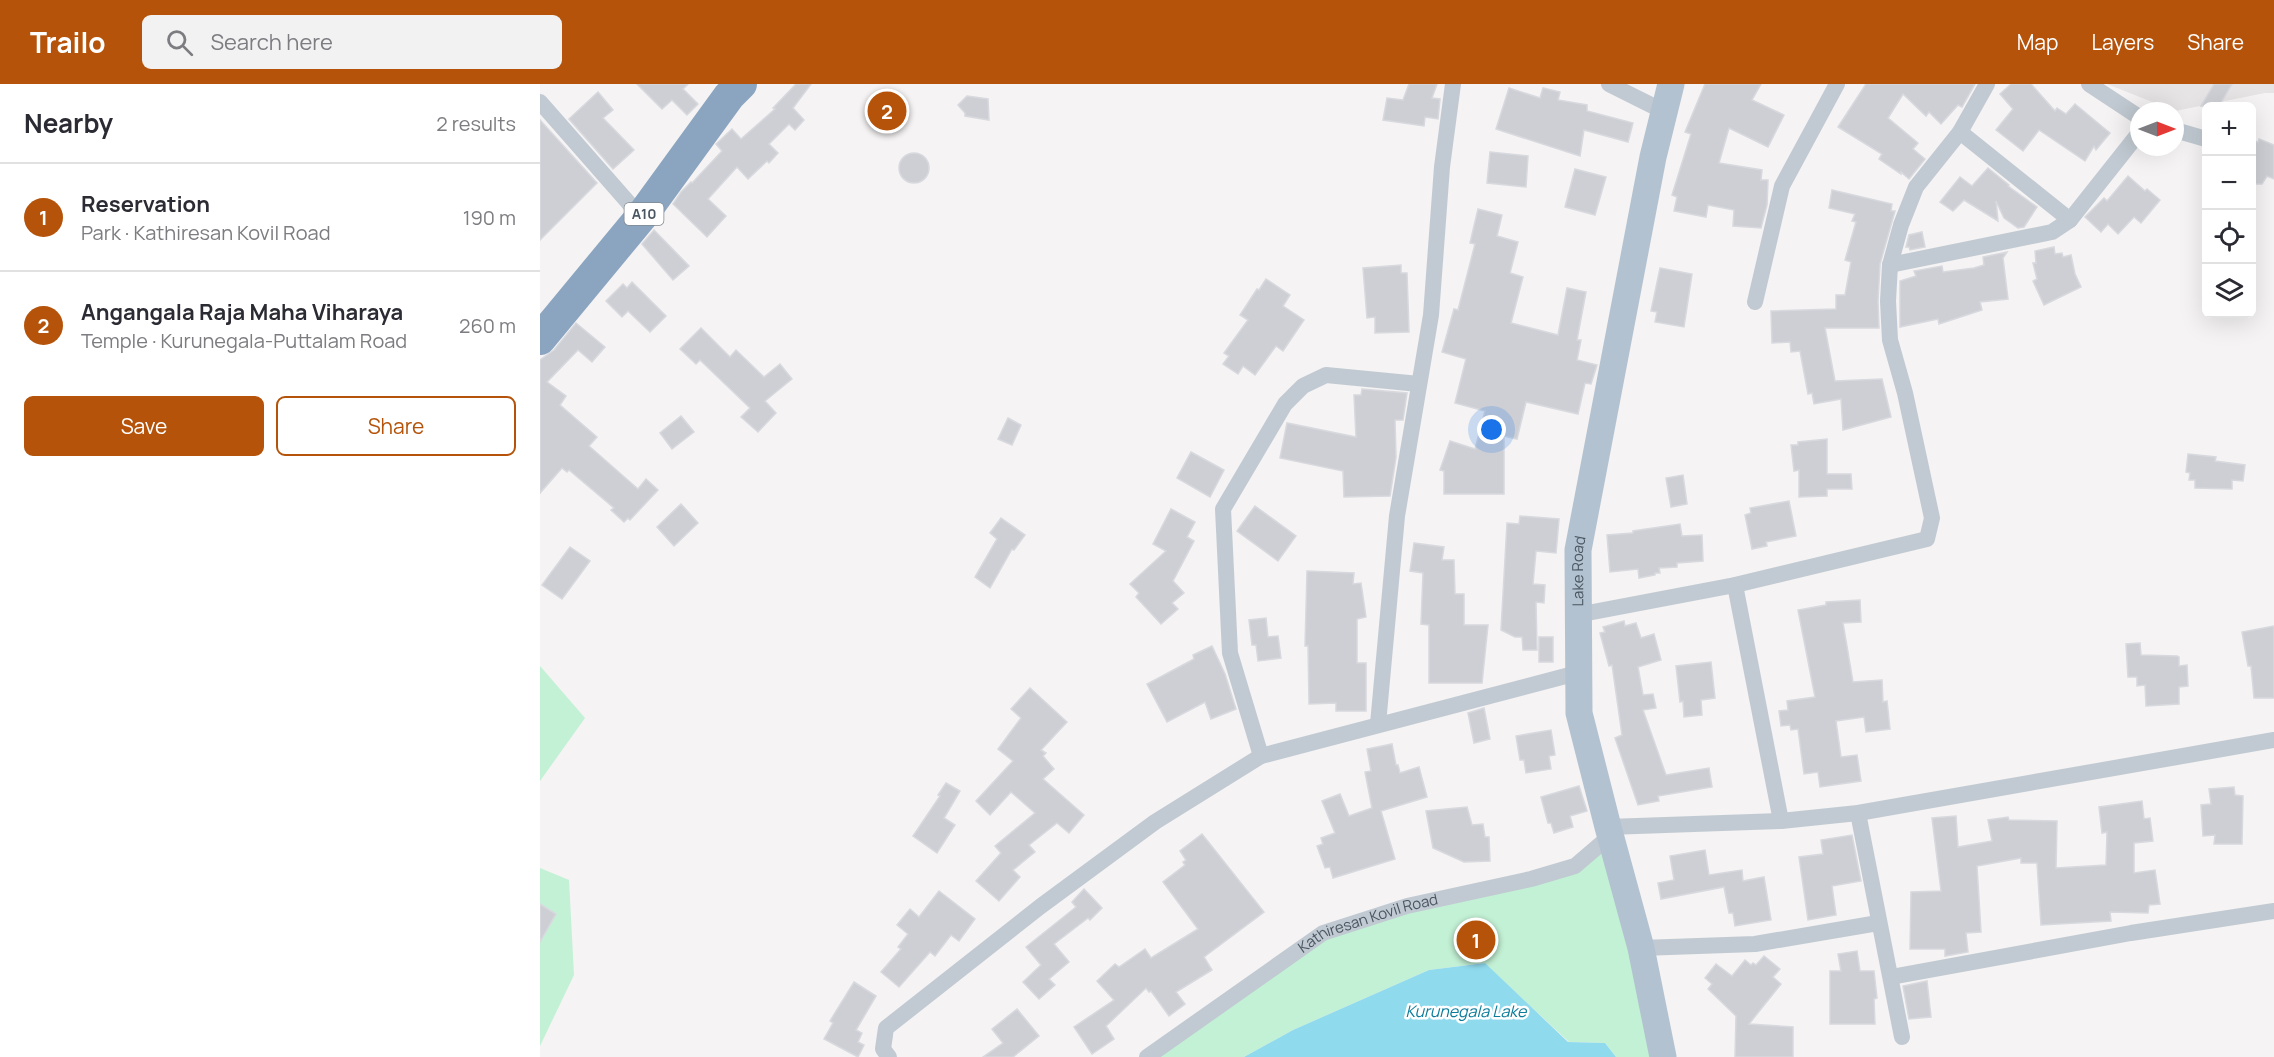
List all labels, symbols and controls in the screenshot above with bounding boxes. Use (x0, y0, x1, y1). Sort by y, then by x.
search box (142, 15, 562, 69)
text: Trailo (30, 23, 106, 61)
icon: search (163, 26, 196, 59)
text: Search here (211, 27, 333, 57)
text: Map (2017, 28, 2058, 56)
text: Layers (2091, 28, 2154, 56)
text: Share (2187, 28, 2244, 56)
pin: 2 (868, 88, 906, 134)
north arrow (2130, 102, 2184, 156)
map controls (2202, 102, 2256, 318)
button: + (2202, 102, 2256, 156)
text: Nearby (24, 105, 113, 141)
text: 2 results (436, 110, 516, 137)
button: − (2202, 156, 2256, 210)
text: Reservation (81, 189, 210, 219)
road number: A10 (624, 203, 664, 225)
text: 1 (39, 204, 48, 231)
text: 190 m (463, 204, 516, 231)
button: locate (2202, 210, 2256, 264)
text: Park · Kathiresan Kovil Road (81, 219, 331, 246)
button: layers (2202, 264, 2256, 318)
text: Angangala Raja Maha Viharaya (81, 297, 403, 327)
text: 2 (38, 312, 49, 339)
text: 260 m (459, 312, 516, 339)
text: Temple · Kurunegala-Puttalam Road (81, 327, 407, 354)
button: Save (24, 396, 264, 456)
button: Share (276, 396, 516, 456)
your location (1477, 415, 1506, 444)
street label: Lake Road (1567, 534, 1590, 607)
street label: Kathiresan Kovil Road (1294, 889, 1440, 957)
pin: 1 (1456, 918, 1496, 962)
water label: Kurunegala Lake (1406, 1000, 1528, 1022)

